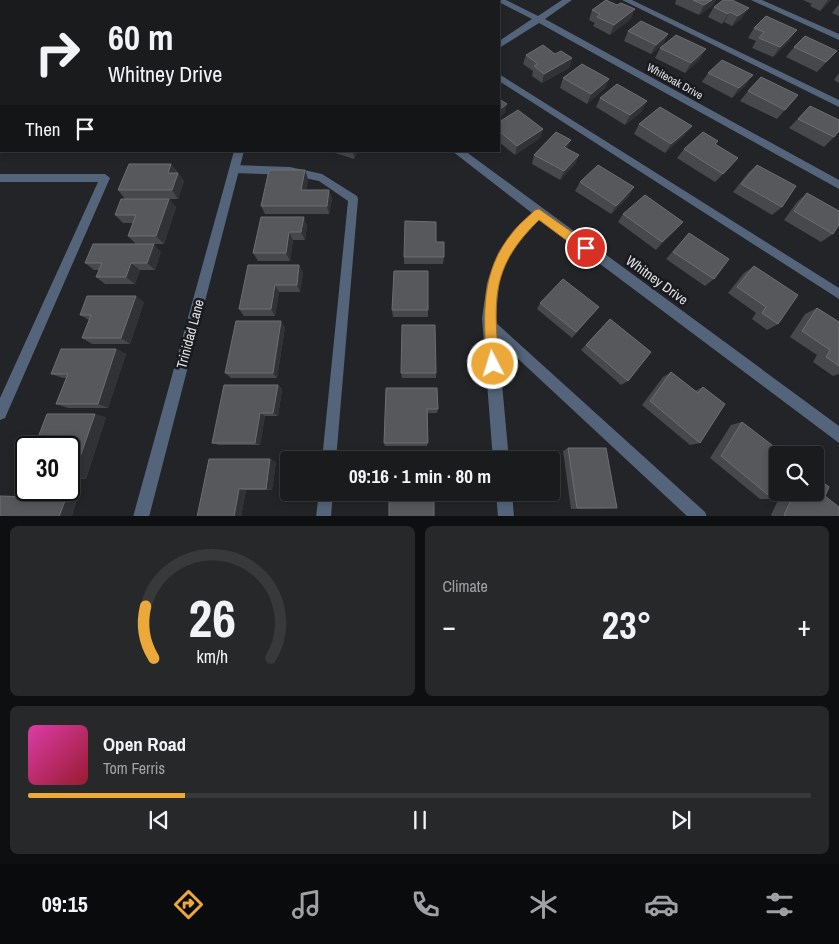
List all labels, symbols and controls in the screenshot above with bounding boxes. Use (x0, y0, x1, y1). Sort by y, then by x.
text: 60 m (108, 14, 173, 61)
icon: right (25, 20, 90, 85)
text: Whitney Drive (108, 59, 222, 89)
street label: Whiteoak Drive (644, 60, 706, 102)
icon: arrive (71, 115, 99, 143)
text: Then (25, 116, 61, 142)
pin (565, 227, 607, 269)
icon: arrive (572, 234, 600, 262)
street label: Whitney Drive (622, 251, 692, 309)
street label: Trinidad Lane (172, 297, 208, 371)
position arrow (466, 337, 518, 389)
speed limit sign: 30 (15, 436, 80, 501)
map controls (769, 446, 824, 501)
button: search (769, 446, 824, 501)
text: 09:16 · 1 min · 80 m (349, 463, 491, 489)
text: Climate (443, 575, 488, 597)
text: 26 (189, 583, 236, 653)
text: 23° (602, 600, 652, 651)
text: − (443, 607, 456, 645)
text: + (798, 607, 811, 645)
text: km/h (196, 645, 228, 669)
text: Open Road (103, 731, 186, 757)
text: Tom Ferris (103, 757, 165, 779)
icon: previous (145, 806, 173, 834)
icon: pause (406, 806, 434, 834)
icon: next (667, 806, 695, 834)
icon: directions (171, 887, 206, 922)
icon: music (289, 887, 324, 922)
icon: phone (408, 887, 443, 922)
icon: climate (526, 887, 561, 922)
icon: car (644, 887, 679, 922)
icon: filters (762, 887, 797, 922)
text: 09:15 (42, 889, 88, 919)

